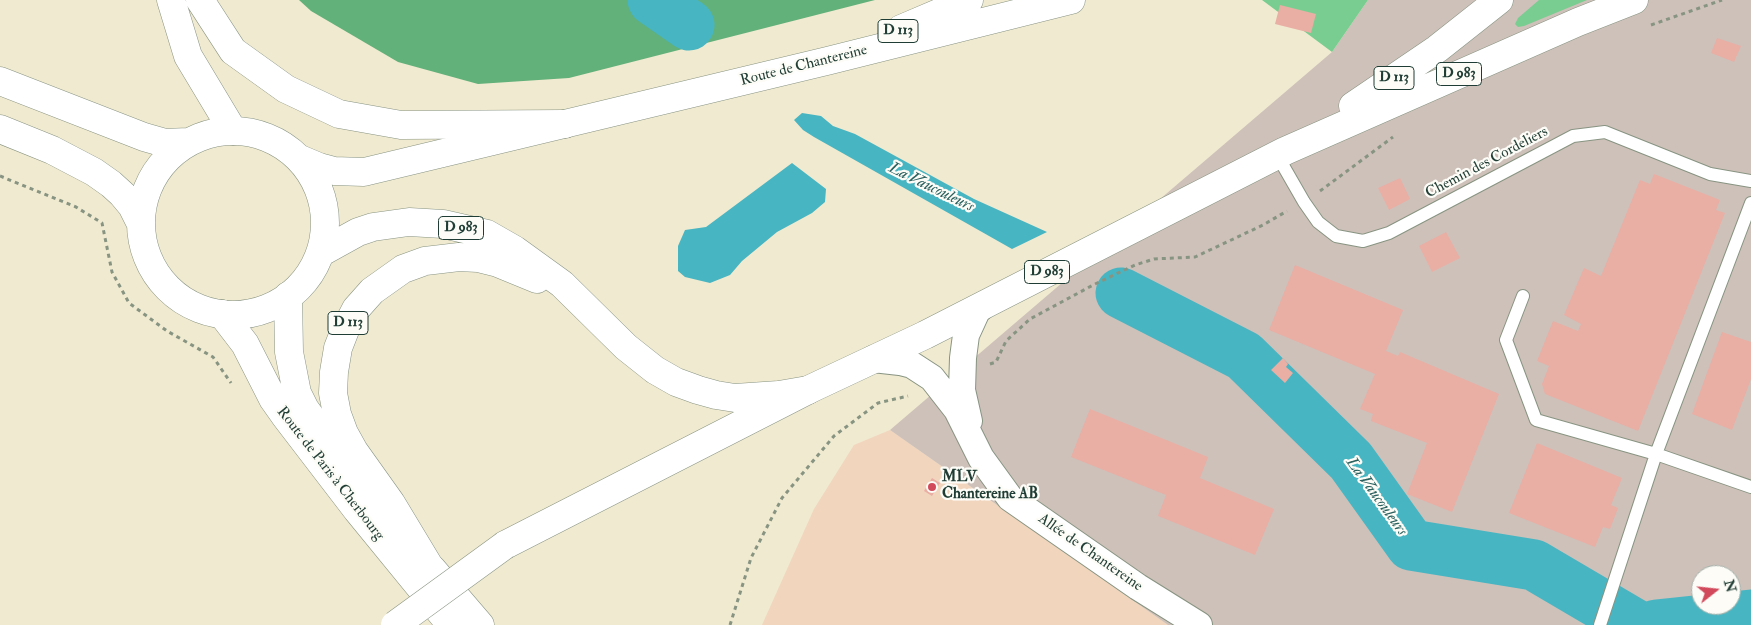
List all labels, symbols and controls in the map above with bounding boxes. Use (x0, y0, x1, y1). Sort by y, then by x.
road number: D 113 (878, 20, 918, 42)
street label: Route de Chantereine (739, 42, 869, 90)
road number: D 983 (1436, 62, 1482, 86)
road number: D 113 (1374, 66, 1414, 90)
street label: Chemin des Cordeliers (1423, 123, 1551, 203)
water label: La Vaucouleurs (885, 159, 977, 217)
road number: D 983 (438, 217, 484, 240)
road number: D 983 (1024, 260, 1070, 284)
road number: D 113 (328, 312, 368, 334)
street label: Route de Paris à Cherbourg (272, 404, 388, 544)
water label: La Vaucouleurs (1341, 454, 1411, 540)
place label: MLV Chantereine AB (942, 469, 1038, 504)
marker: MLV Chantereine AB (926, 481, 938, 493)
street label: Allée de Chantereine (1034, 510, 1146, 596)
north arrow (1691, 565, 1741, 615)
text: N (1720, 578, 1740, 594)

